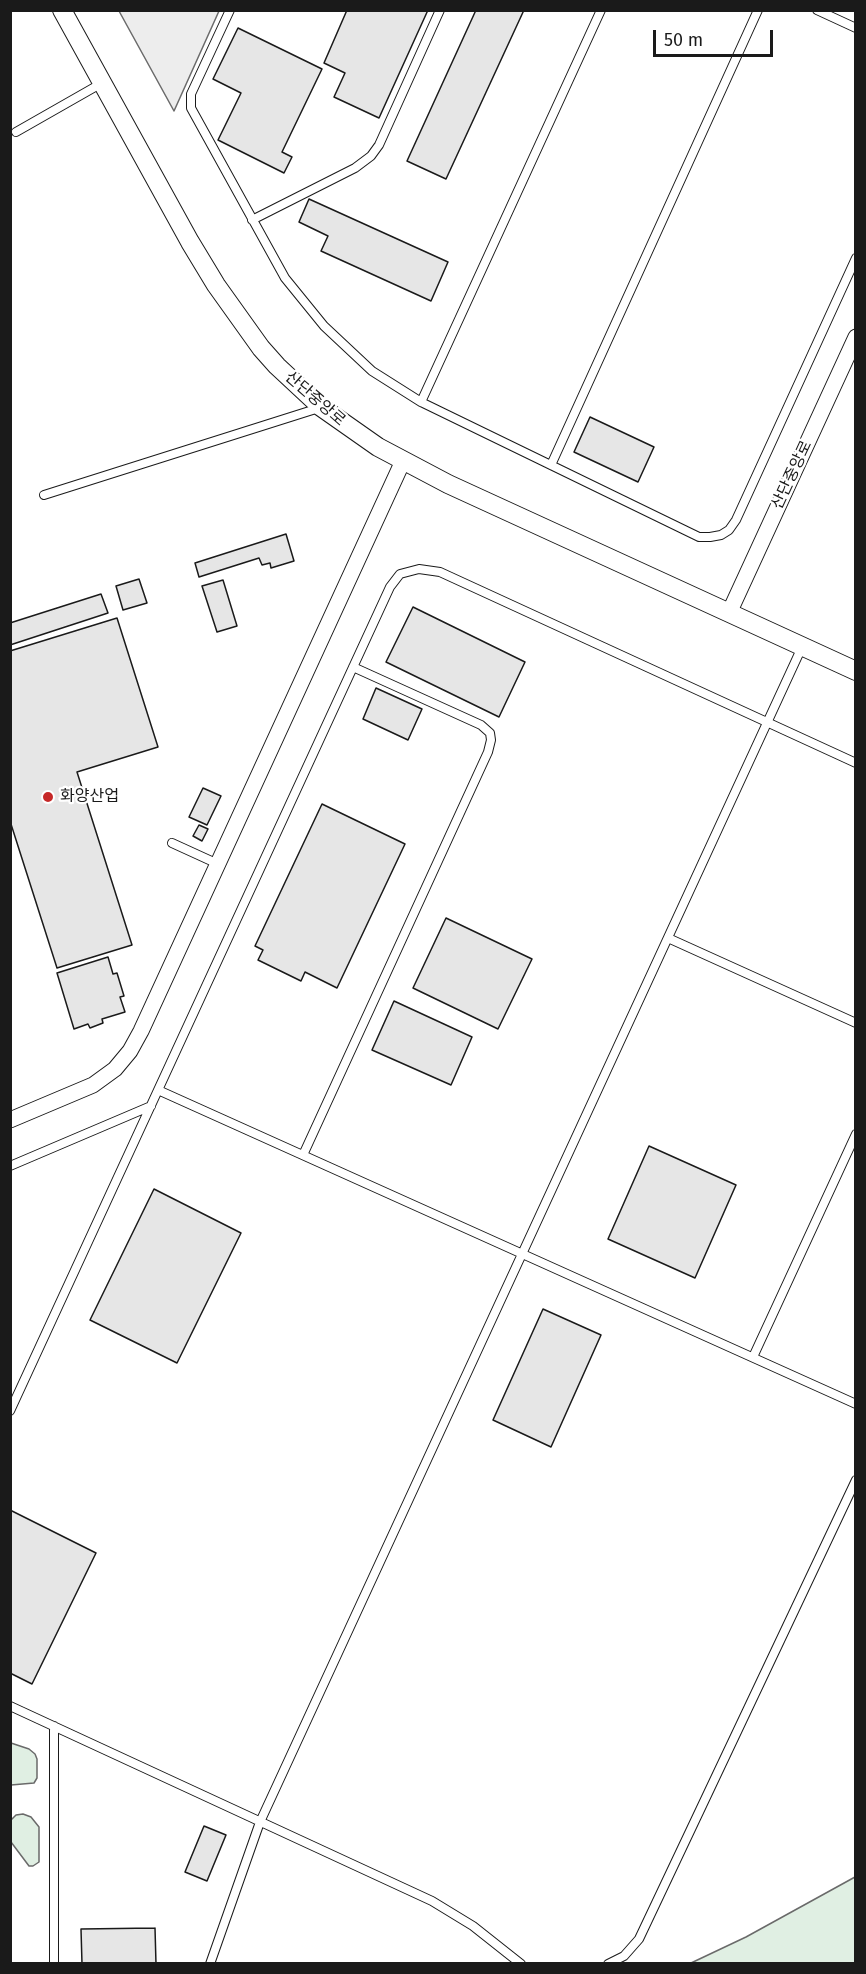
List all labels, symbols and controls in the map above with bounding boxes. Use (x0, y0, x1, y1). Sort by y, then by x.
scale bar (656, 18, 776, 56)
text: 50 m (664, 29, 703, 51)
street label: 산단중앙로 (281, 368, 349, 430)
street label: 산단중앙로 (768, 438, 816, 512)
place label: 화양산업 (60, 787, 119, 807)
marker: 화양산업 (41, 790, 55, 804)

